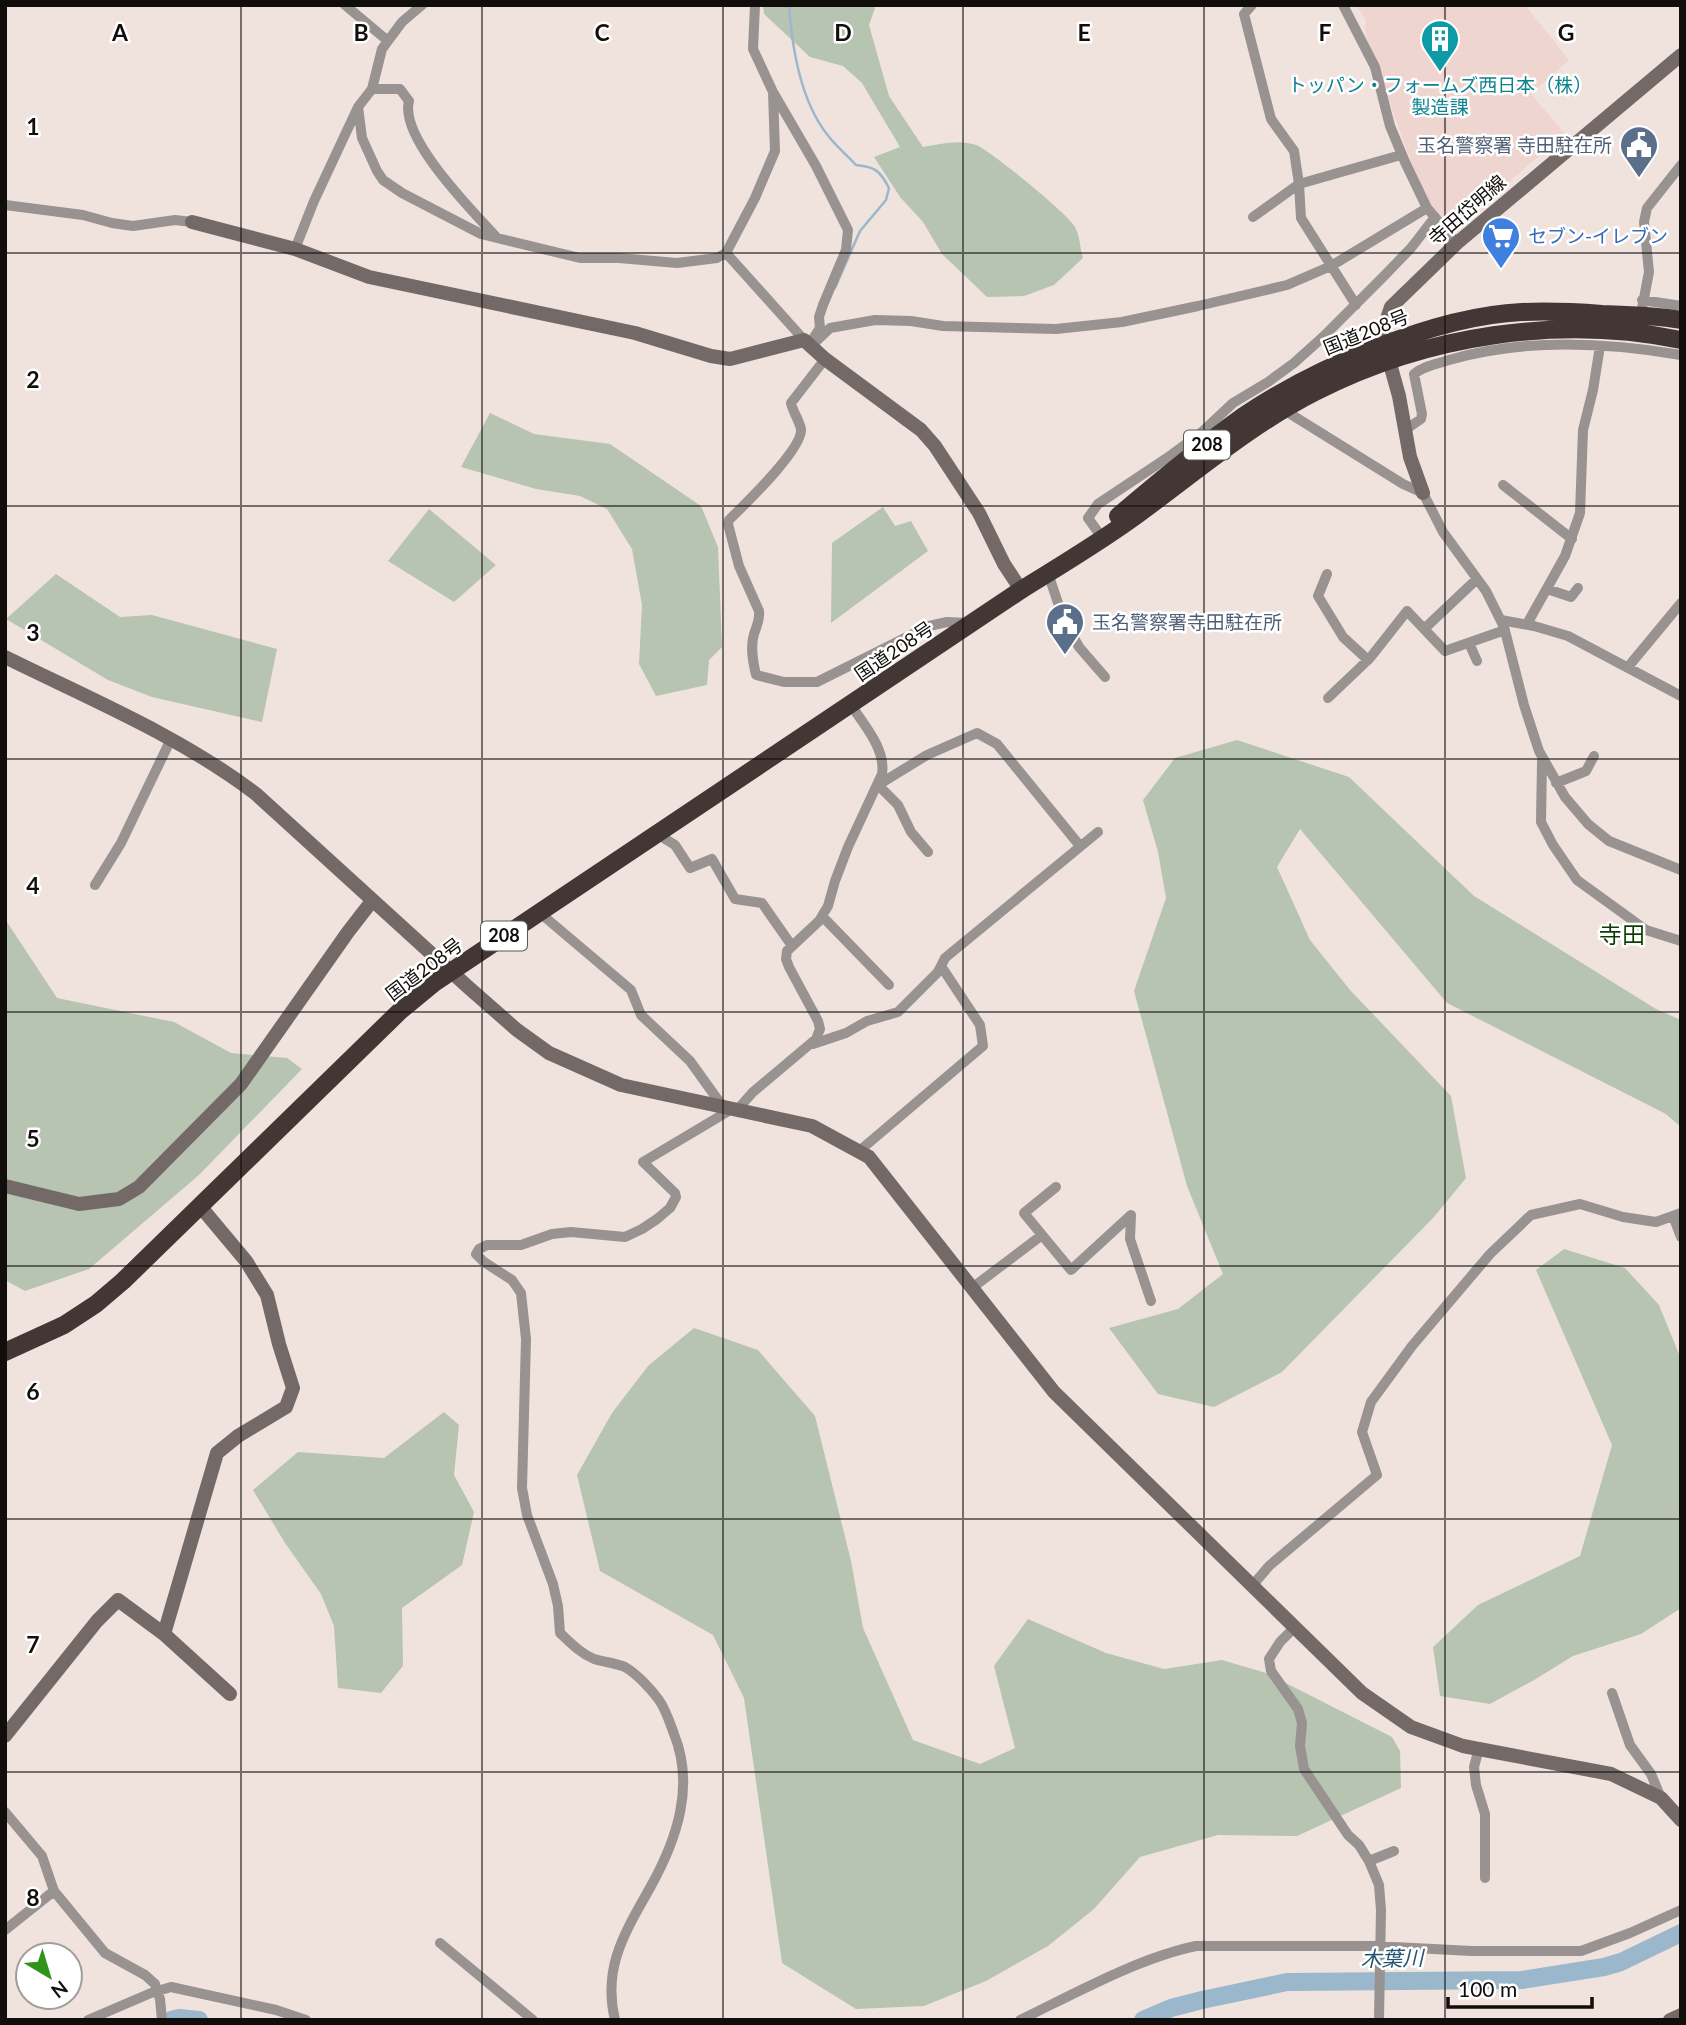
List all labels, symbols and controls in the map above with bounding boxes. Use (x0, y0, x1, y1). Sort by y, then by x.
text: A (111, 18, 129, 46)
text: B (353, 18, 369, 46)
text: C (594, 18, 610, 46)
text: D (834, 18, 852, 46)
text: E (1077, 18, 1091, 46)
text: F (1318, 18, 1332, 46)
building icon: トッパン・フォームズ西日本（株） 製造課 (1419, 18, 1461, 73)
text: G (1558, 18, 1574, 46)
place label: トッパン・フォームズ西日本（株） 製造課 (1288, 73, 1592, 118)
text: 1 (26, 112, 40, 140)
public building icon: 玉名警察署 寺田駐在所 (1618, 124, 1660, 179)
place label: 玉名警察署 寺田駐在所 (1417, 133, 1612, 156)
street label: 寺田岱明線 (1423, 170, 1510, 249)
supermarket icon: セブン-イレブン (1480, 215, 1522, 270)
place label: セブン-イレブン (1528, 224, 1668, 247)
street label: 国道208号 (1320, 304, 1412, 359)
text: 2 (26, 365, 40, 393)
road number: 208 (1184, 430, 1230, 460)
public building icon: 玉名警察署寺田駐在所 (1044, 601, 1086, 656)
place label: 玉名警察署寺田駐在所 (1092, 610, 1282, 633)
street label: 国道208号 (850, 616, 937, 685)
text: 3 (26, 618, 40, 646)
text: 4 (26, 871, 40, 899)
district label: 寺田 (1599, 920, 1645, 948)
road number: 208 (481, 922, 527, 951)
street label: 国道208号 (381, 932, 467, 1005)
text: 5 (26, 1124, 40, 1152)
text: 6 (26, 1377, 40, 1405)
text: 7 (26, 1630, 40, 1658)
text: 8 (26, 1883, 40, 1911)
north arrow (14, 1941, 84, 2011)
water label: 木葉川 (1360, 1944, 1426, 1971)
scale bar (1448, 1966, 1592, 2010)
text: N (47, 1976, 73, 2003)
text: 100 m (1458, 1976, 1517, 2001)

